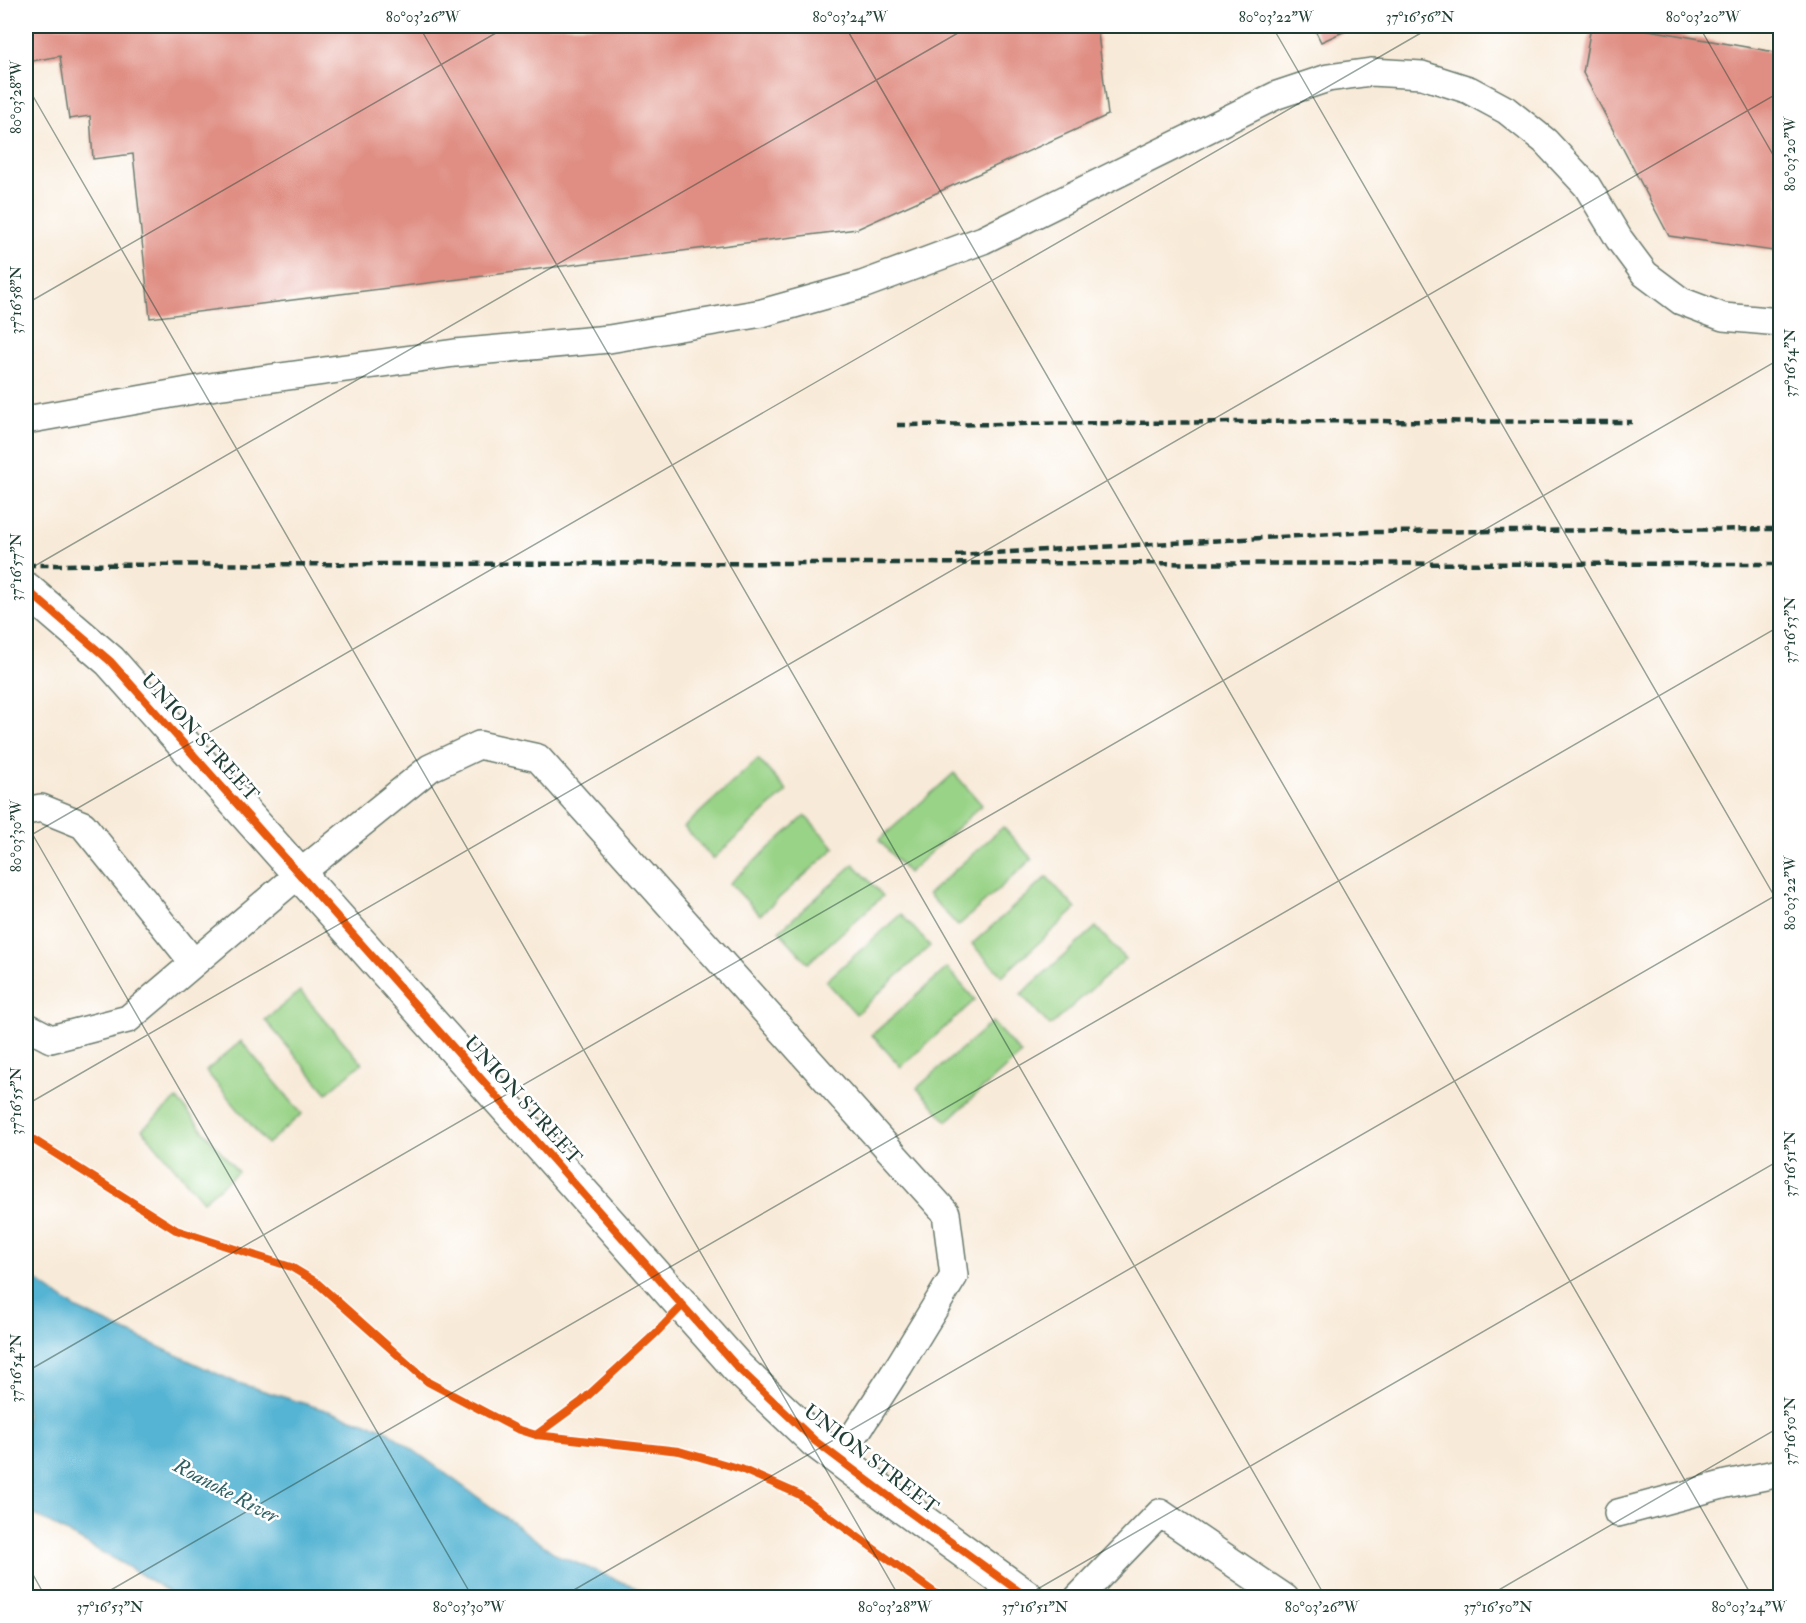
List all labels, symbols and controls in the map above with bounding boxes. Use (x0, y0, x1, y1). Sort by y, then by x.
text: 80°03'26"W (386, 8, 461, 27)
text: 80°03'24"W (813, 8, 888, 27)
text: 80°03'22"W (1239, 8, 1314, 27)
text: 37°16'56"N (1386, 8, 1455, 27)
text: 80°03'20"W (1666, 8, 1741, 27)
text: 80°03'28"W (7, 59, 26, 134)
text: 80°03'20"W (1781, 116, 1800, 191)
text: 37°16'58"N (7, 265, 26, 334)
text: 37°16'54"N (1781, 328, 1800, 397)
text: 37°16'57"N (7, 532, 26, 601)
text: 37°16'53"N (1781, 596, 1800, 663)
street label: UNION STREET (136, 667, 264, 807)
text: 80°03'30"W (7, 799, 26, 872)
text: 80°03'22"W (1781, 855, 1800, 930)
street label: UNION STREET (459, 1030, 587, 1170)
text: 37°16'55"N (7, 1067, 26, 1135)
text: 37°16'51"N (1781, 1130, 1800, 1197)
text: 37°16'54"N (7, 1333, 26, 1402)
text: 37°16'50"N (1781, 1396, 1800, 1465)
street label: UNION STREET (798, 1398, 944, 1520)
water label: Roanoke River (168, 1452, 284, 1531)
text: 37°16'53"N (77, 1598, 144, 1617)
text: 80°03'30"W (433, 1598, 506, 1617)
text: 80°03'28"W (858, 1598, 933, 1617)
text: 37°16'51"N (1002, 1598, 1069, 1617)
text: 80°03'26"W (1285, 1598, 1360, 1617)
text: 37°16'50"N (1464, 1598, 1533, 1617)
text: 80°03'24"W (1712, 1598, 1787, 1617)

